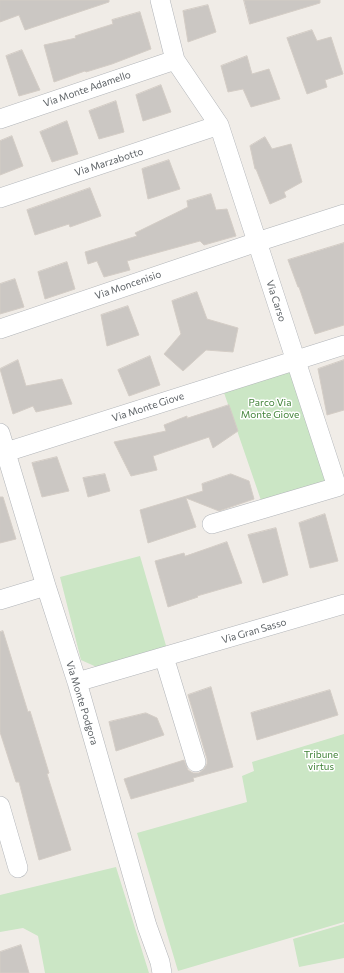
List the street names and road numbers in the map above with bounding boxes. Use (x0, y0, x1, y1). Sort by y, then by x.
street label: Via Monte Adamello (42, 68, 132, 110)
street label: Via Marzabotto (73, 145, 145, 179)
street label: Via Moncenisio (93, 268, 163, 302)
street label: Via Carso (264, 279, 288, 323)
street label: Via Monte Giove (110, 390, 186, 424)
street label: Via Gran Sasso (220, 616, 288, 646)
street label: Via Monte Podgora (63, 659, 101, 747)

